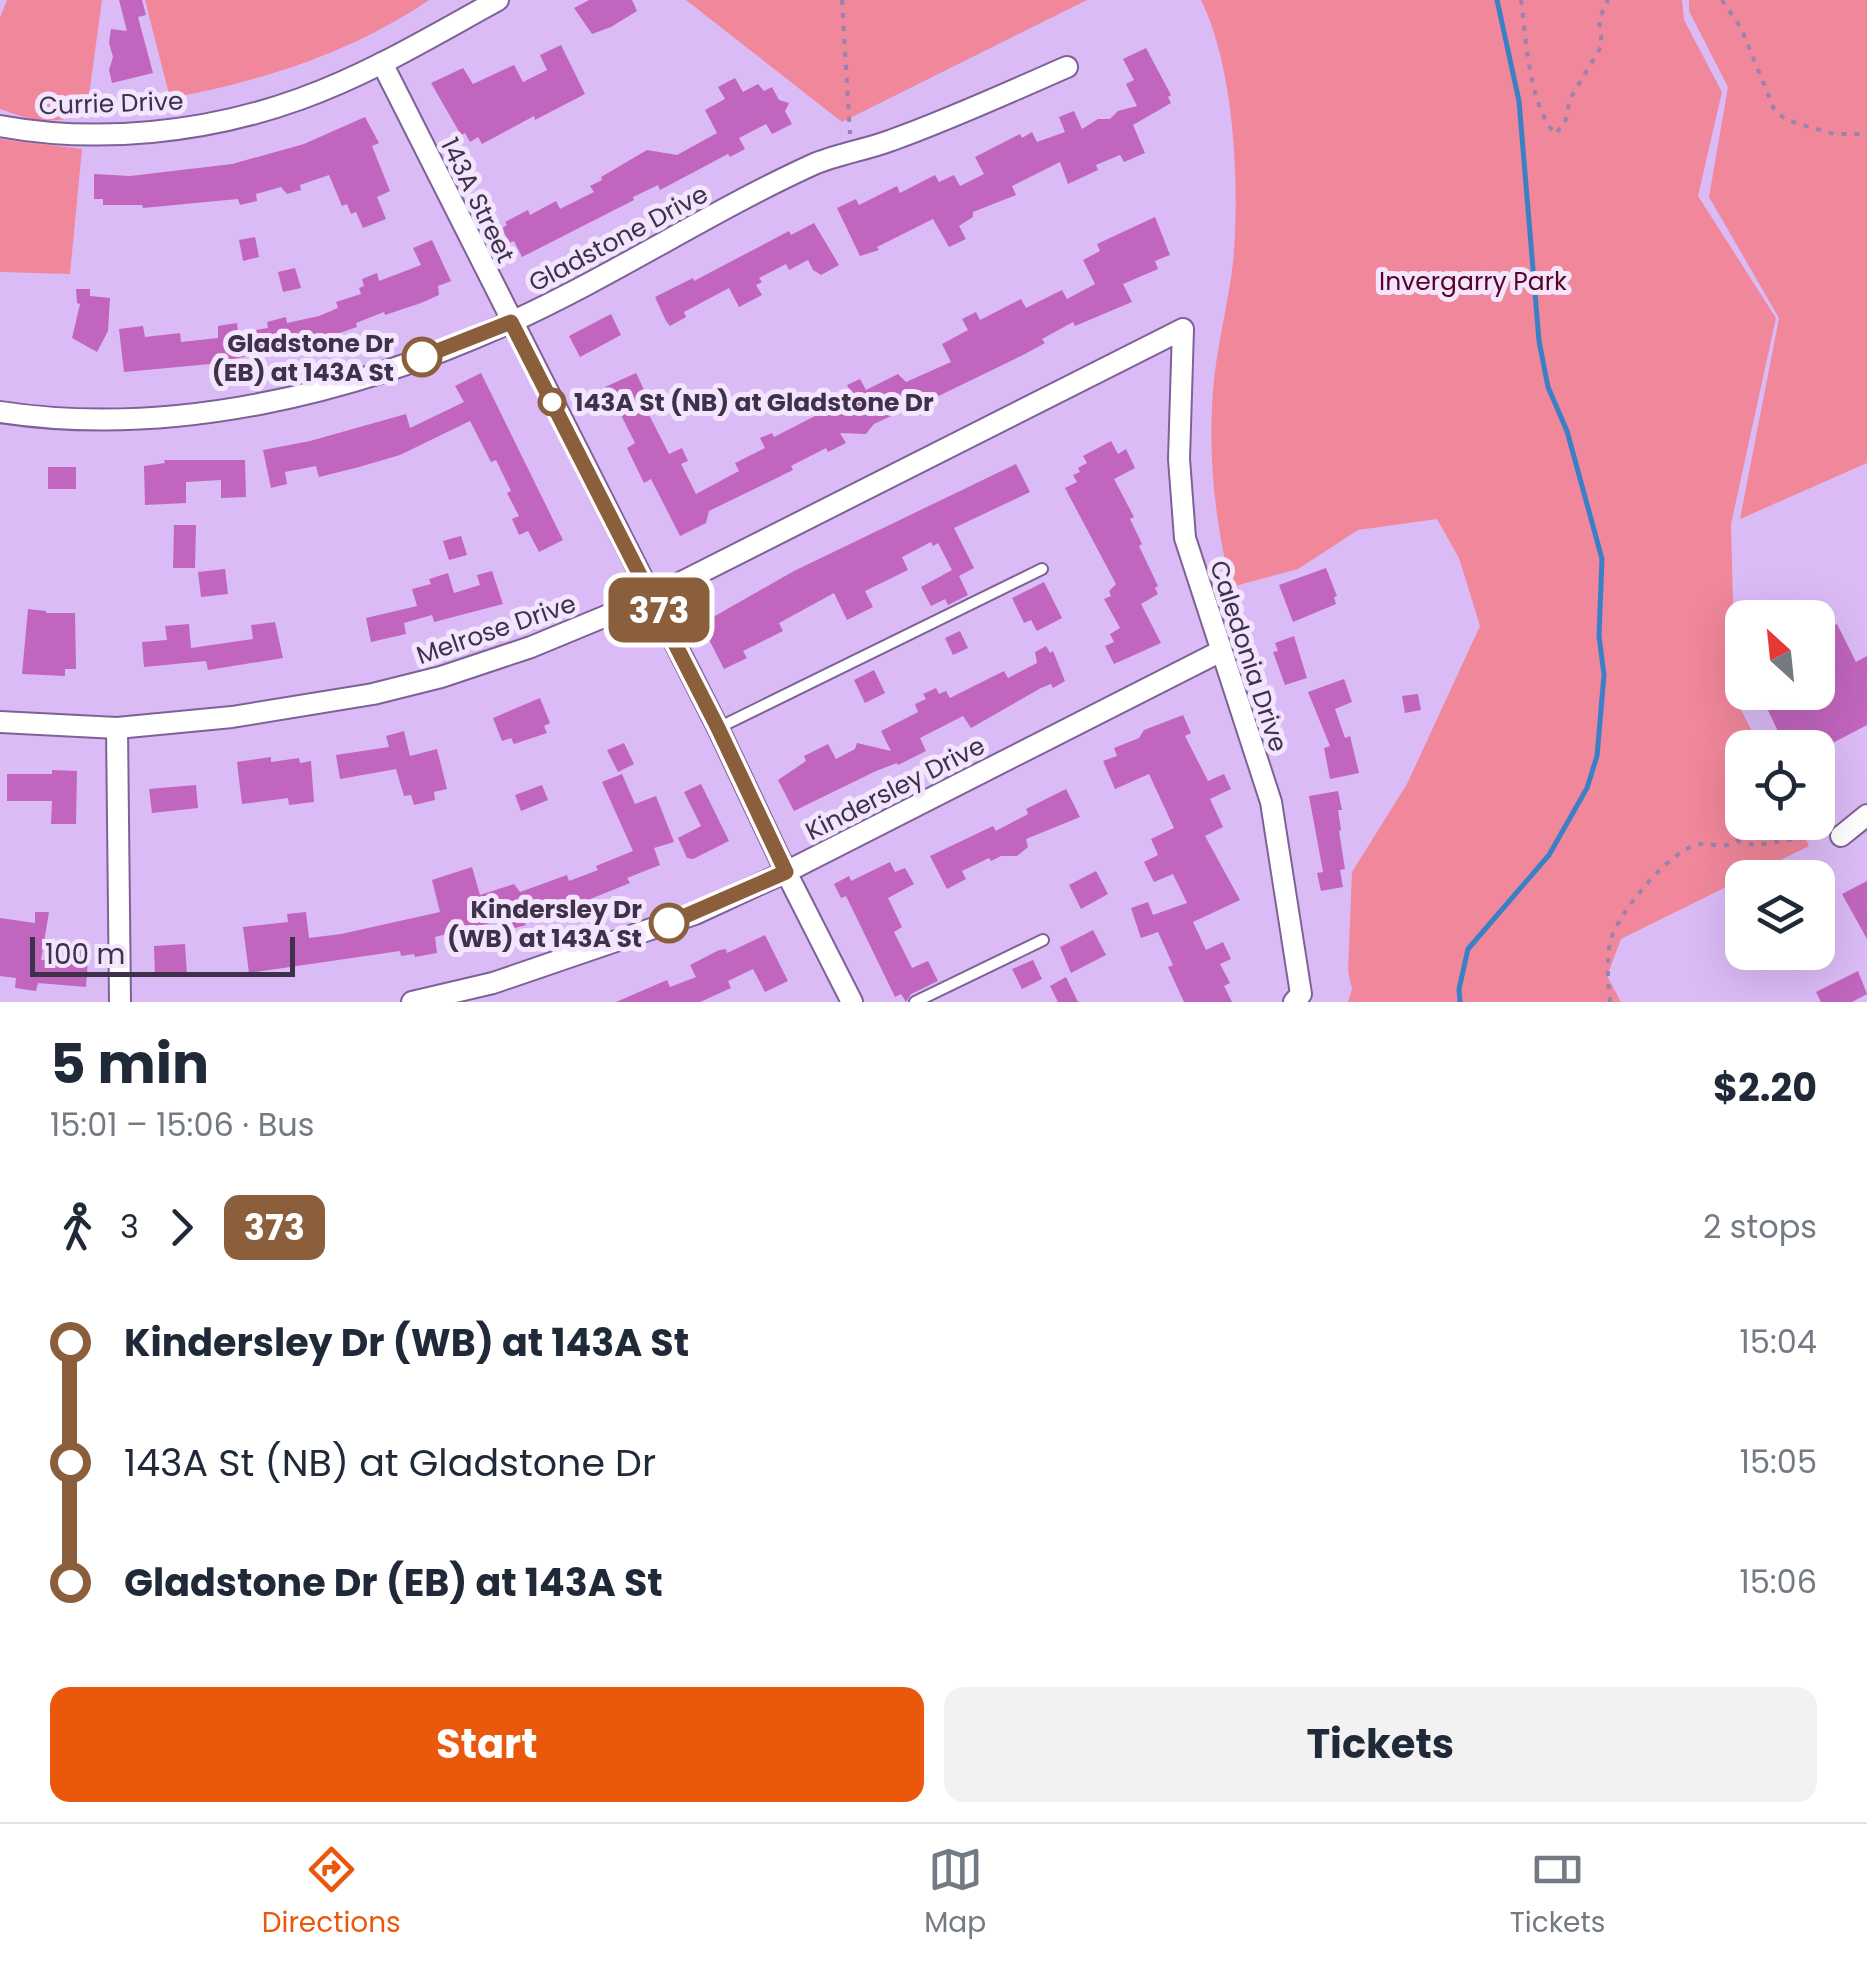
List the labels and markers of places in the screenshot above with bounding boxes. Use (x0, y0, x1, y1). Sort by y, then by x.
place label: Gladstone Dr (EB) at 143A St (212, 326, 394, 390)
marker: Gladstone Dr (EB) at 143A St (403, 338, 441, 376)
place label: 143A St (NB) at Gladstone Dr (574, 385, 934, 420)
marker: 143A St (NB) at Gladstone Dr (539, 389, 565, 415)
place label: Kindersley Dr (WB) at 143A St (447, 892, 642, 956)
marker: Kindersley Dr (WB) at 143A St (650, 904, 688, 942)

